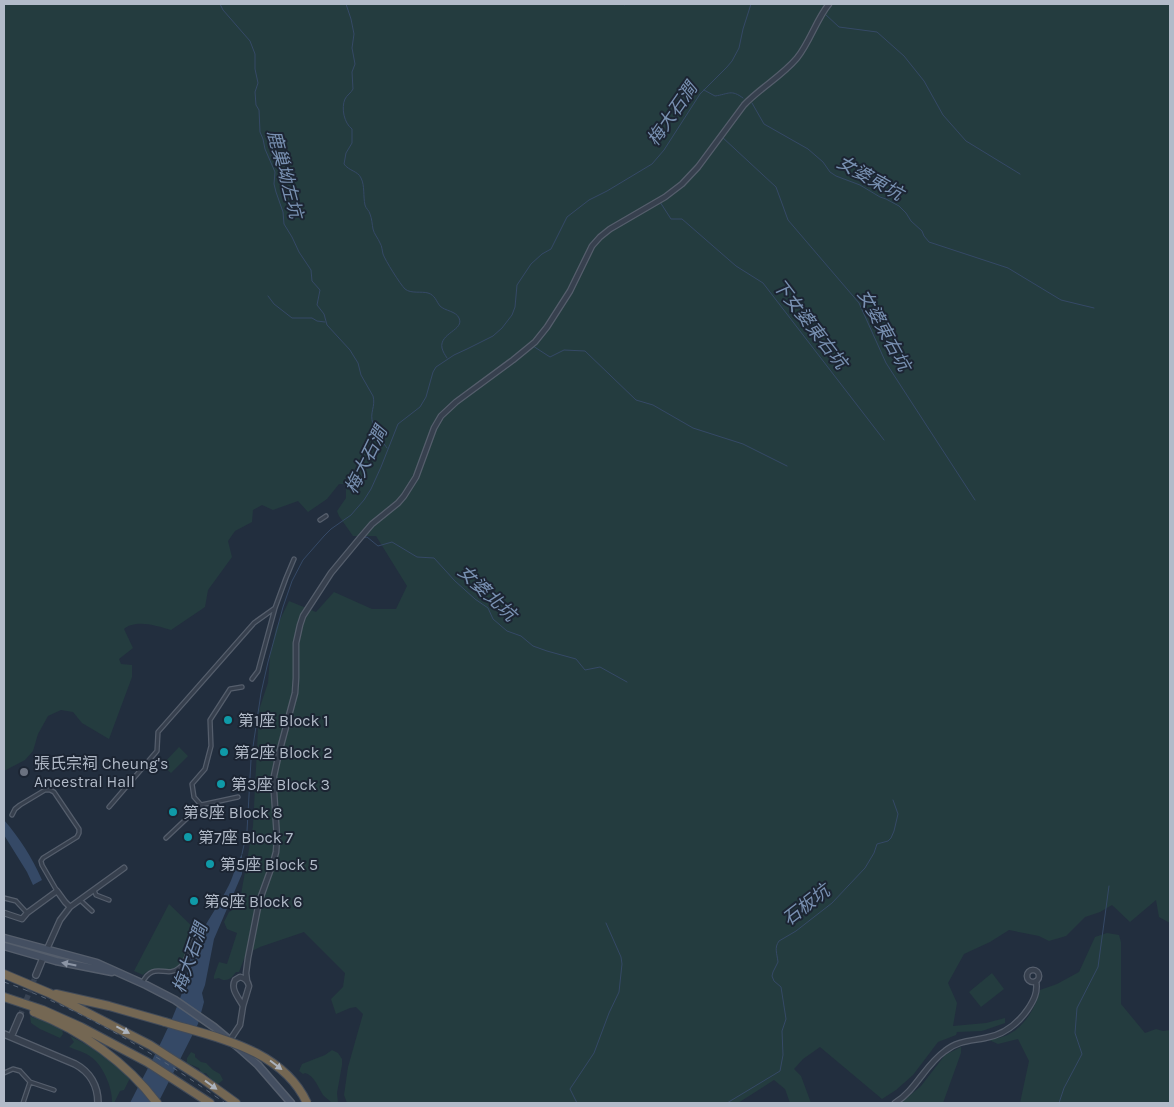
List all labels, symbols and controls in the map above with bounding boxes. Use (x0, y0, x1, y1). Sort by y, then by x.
water label: 梅大石澗 (642, 76, 703, 150)
water label: 鹿巢坳左坑 (263, 128, 308, 223)
water label: 女婆東坑 (833, 151, 909, 207)
water label: 下女婆東右坑 (768, 275, 854, 376)
water label: 女婆東右坑 (853, 285, 917, 377)
water label: 梅大石澗 (340, 420, 393, 497)
water label: 女婆北坑 (453, 560, 523, 628)
place label: 第1座 Block 1 (238, 711, 329, 730)
marker: 第1座 Block 1 (222, 714, 234, 726)
place label: 第2座 Block 2 (234, 743, 333, 762)
marker: 第2座 Block 2 (218, 746, 230, 758)
place label: 張氏宗祠 Cheung's Ancestral Hall (34, 754, 168, 791)
marker: 張氏宗祠 Cheung's Ancestral Hall (18, 766, 30, 778)
place label: 第3座 Block 3 (231, 775, 330, 794)
marker: 第3座 Block 3 (215, 778, 227, 790)
place label: 第8座 Block 8 (183, 803, 283, 822)
marker: 第8座 Block 8 (167, 806, 179, 818)
place label: 第7座 Block 7 (198, 828, 294, 847)
marker: 第7座 Block 7 (182, 831, 194, 843)
place label: 第5座 Block 5 (220, 855, 318, 874)
marker: 第5座 Block 5 (204, 858, 216, 870)
water label: 石板坑 (778, 878, 836, 930)
place label: 第6座 Block 6 (204, 892, 302, 911)
marker: 第6座 Block 6 (188, 895, 200, 907)
water label: 梅大石澗 (168, 918, 213, 996)
one-way arrow (61, 960, 76, 968)
one-way arrow (115, 1026, 130, 1034)
one-way arrow (269, 1060, 283, 1070)
one-way arrow (204, 1080, 218, 1090)

